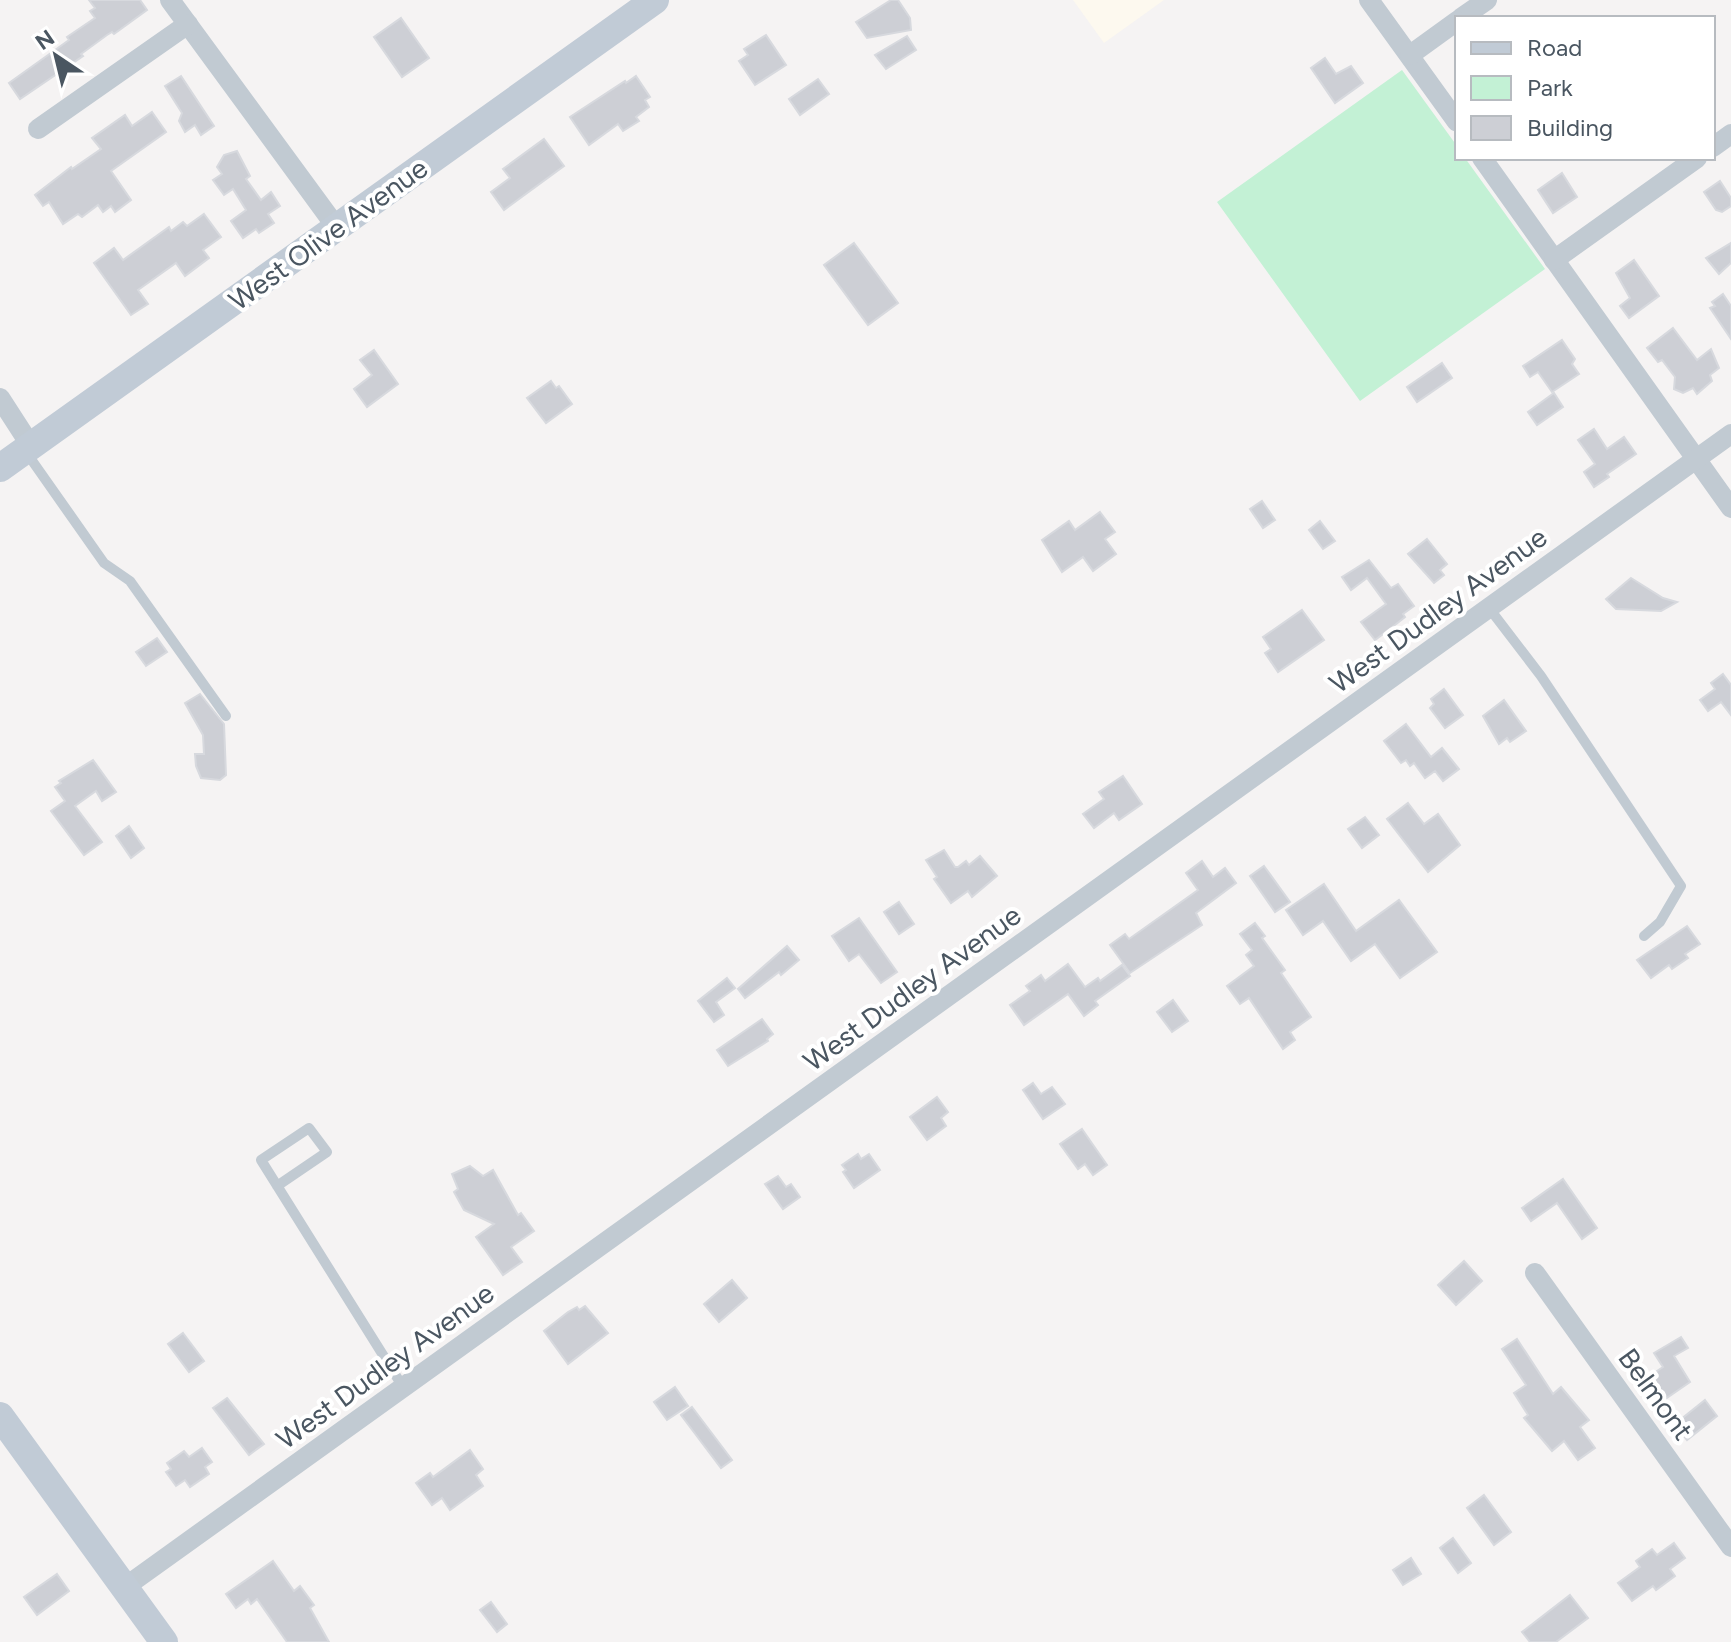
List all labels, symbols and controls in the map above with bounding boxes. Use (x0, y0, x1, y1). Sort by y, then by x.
north arrow (16, 16, 96, 96)
legend (1455, 16, 1715, 160)
text: N (30, 24, 60, 56)
text: Road (1527, 33, 1582, 62)
text: Park (1527, 73, 1573, 102)
text: Building (1527, 113, 1613, 142)
street label: West Olive Avenue (222, 151, 434, 317)
street label: West Dudley Avenue (1323, 520, 1553, 700)
street label: West Dudley Avenue (797, 898, 1027, 1078)
street label: West Dudley Avenue (270, 1276, 500, 1456)
street label: Belmont (1611, 1342, 1701, 1446)

